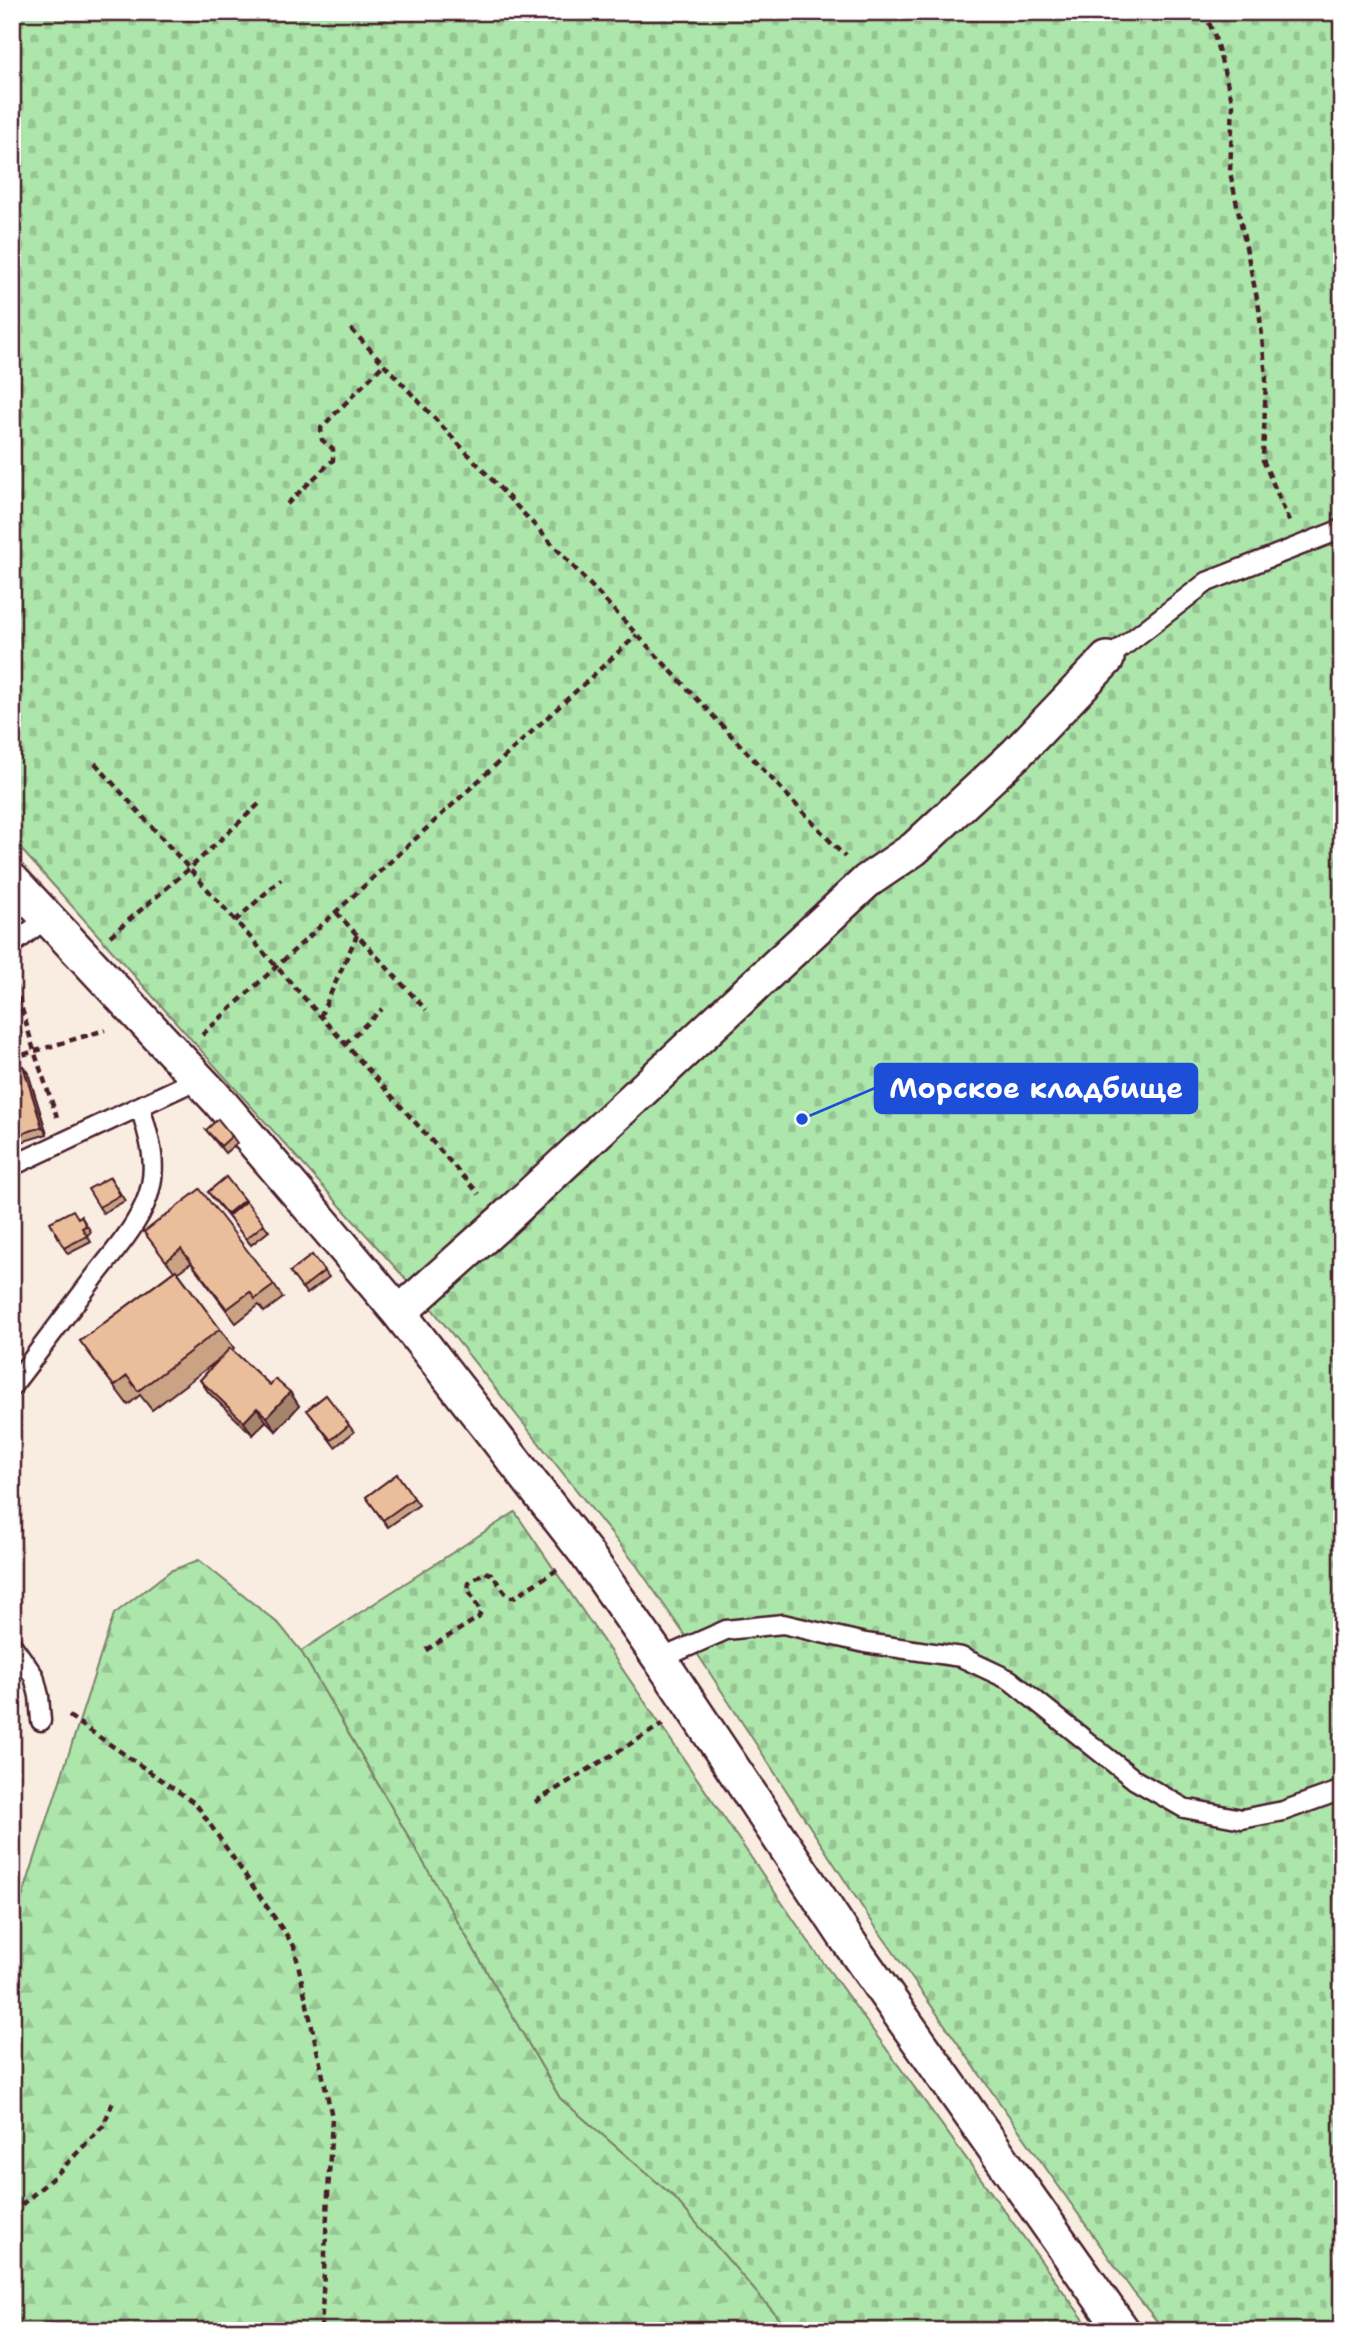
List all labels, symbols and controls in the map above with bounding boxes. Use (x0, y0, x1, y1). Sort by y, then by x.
callout: Морское кладбище (875, 1064, 1197, 1113)
text: Морское кладбище (889, 1069, 1183, 1107)

